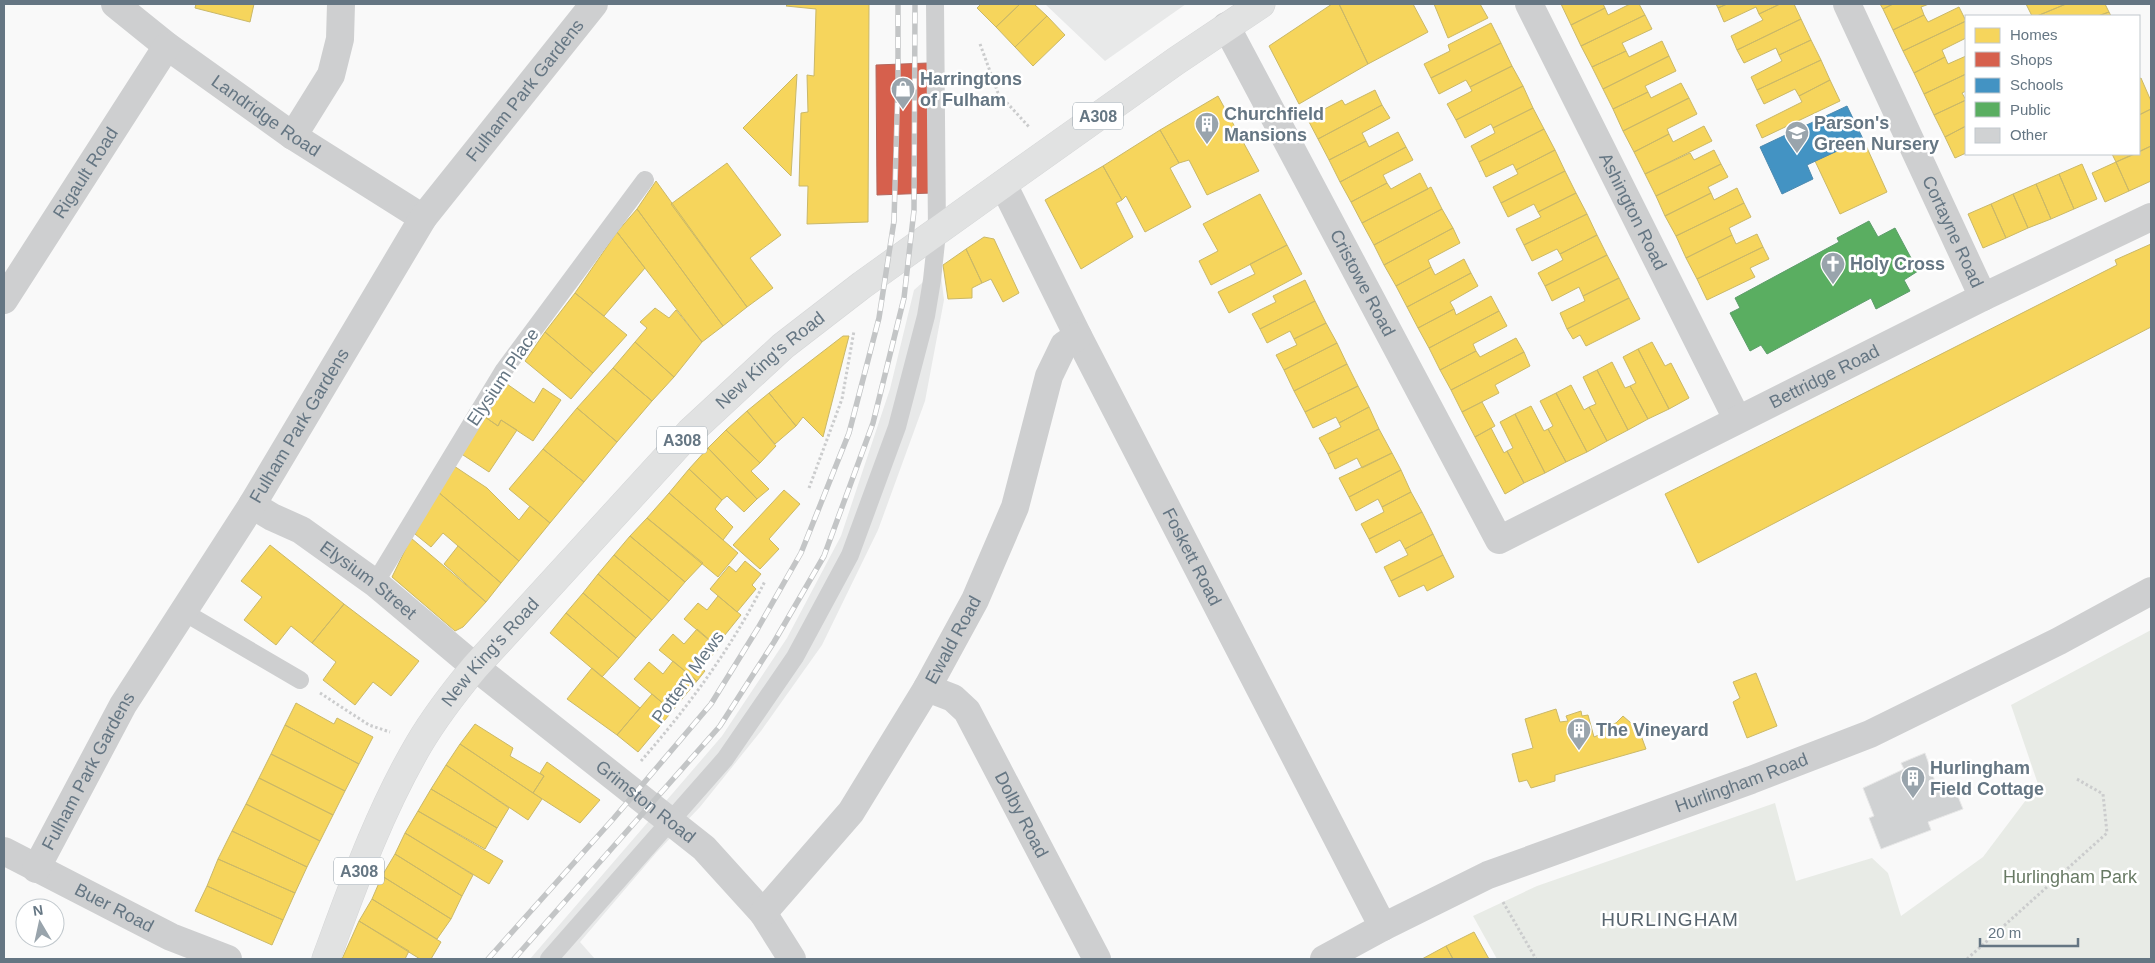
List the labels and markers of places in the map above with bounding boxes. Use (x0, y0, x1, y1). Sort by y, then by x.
place label: Harringtons of Fulham (920, 69, 1022, 110)
shop icon: Harringtons of Fulham (890, 76, 916, 110)
place label: Churchfield Mansions (1224, 104, 1324, 145)
building icon: Churchfield Mansions (1194, 111, 1220, 145)
place label: Parson's Green Nursery (1814, 113, 1939, 154)
school or university icon: Parson's Green Nursery (1784, 120, 1810, 154)
church icon: Holy Cross (1820, 251, 1846, 285)
place label: Holy Cross (1850, 254, 1945, 274)
building icon: The Vineyard (1566, 717, 1592, 751)
place label: The Vineyard (1596, 720, 1709, 740)
place label: Hurlingham Field Cottage (1930, 758, 2044, 799)
building icon: Hurlingham Field Cottage (1900, 765, 1926, 799)

